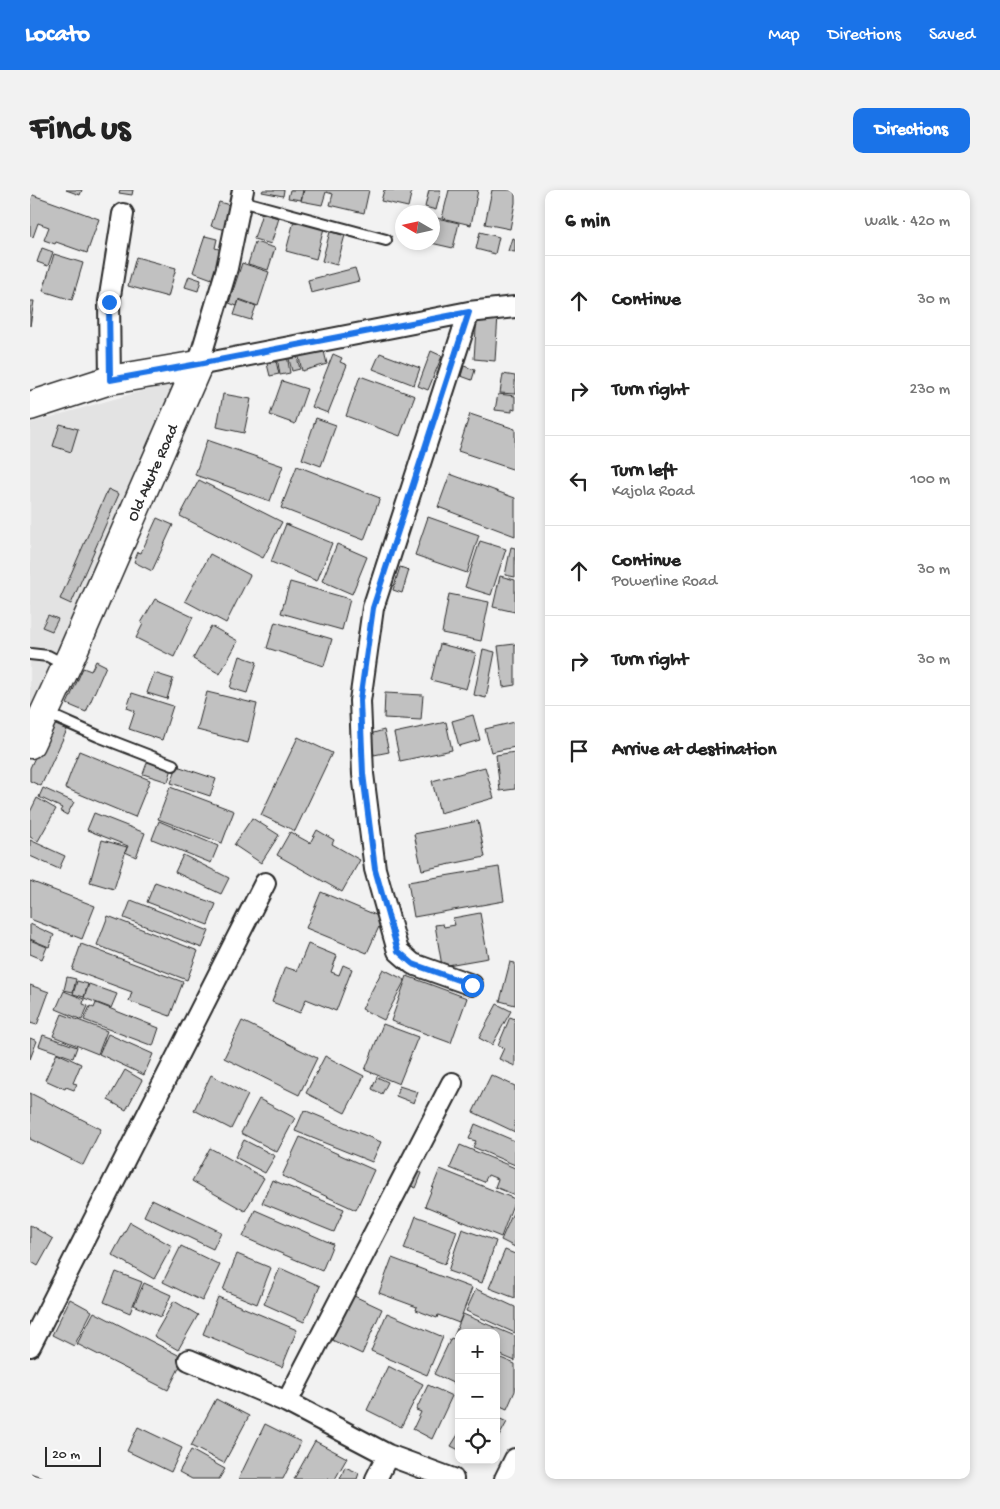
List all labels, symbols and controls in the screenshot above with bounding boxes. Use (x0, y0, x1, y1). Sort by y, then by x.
text: Locato (25, 21, 90, 50)
text: Map (768, 25, 800, 46)
text: Directions (828, 25, 901, 46)
text: Saved (929, 25, 975, 46)
button: Directions (853, 108, 970, 153)
text: Find us (30, 110, 130, 151)
north arrow (395, 205, 440, 250)
text: 6 min (565, 210, 610, 235)
text: Walk · 420 m (865, 213, 950, 232)
icon: ahead (565, 287, 593, 315)
text: Continue (612, 289, 681, 312)
route end (98, 291, 121, 314)
text: 30 m (917, 291, 950, 310)
icon: right (565, 377, 593, 405)
text: Turn right (612, 379, 688, 402)
text: 230 m (910, 381, 950, 400)
street label: Old Akute Road (124, 421, 185, 525)
text: Turn left (612, 460, 676, 483)
icon: left (565, 467, 593, 495)
text: 100 m (910, 471, 950, 490)
text: Kajola Road (612, 483, 694, 502)
text: Continue (612, 550, 681, 573)
icon: ahead (565, 557, 593, 585)
text: 30 m (917, 561, 950, 580)
text: Powerline Road (612, 573, 717, 592)
icon: right (565, 647, 593, 675)
text: Turn right (612, 649, 688, 672)
text: 30 m (917, 651, 950, 670)
icon: arrive (565, 737, 593, 765)
text: Arrive at destination (612, 739, 776, 762)
route start (461, 974, 484, 997)
map controls (455, 1329, 500, 1464)
button: + (455, 1329, 500, 1374)
button: − (455, 1374, 500, 1419)
button: locate (455, 1419, 500, 1464)
scale bar (45, 1444, 101, 1467)
text: 20 m (52, 1447, 80, 1464)

